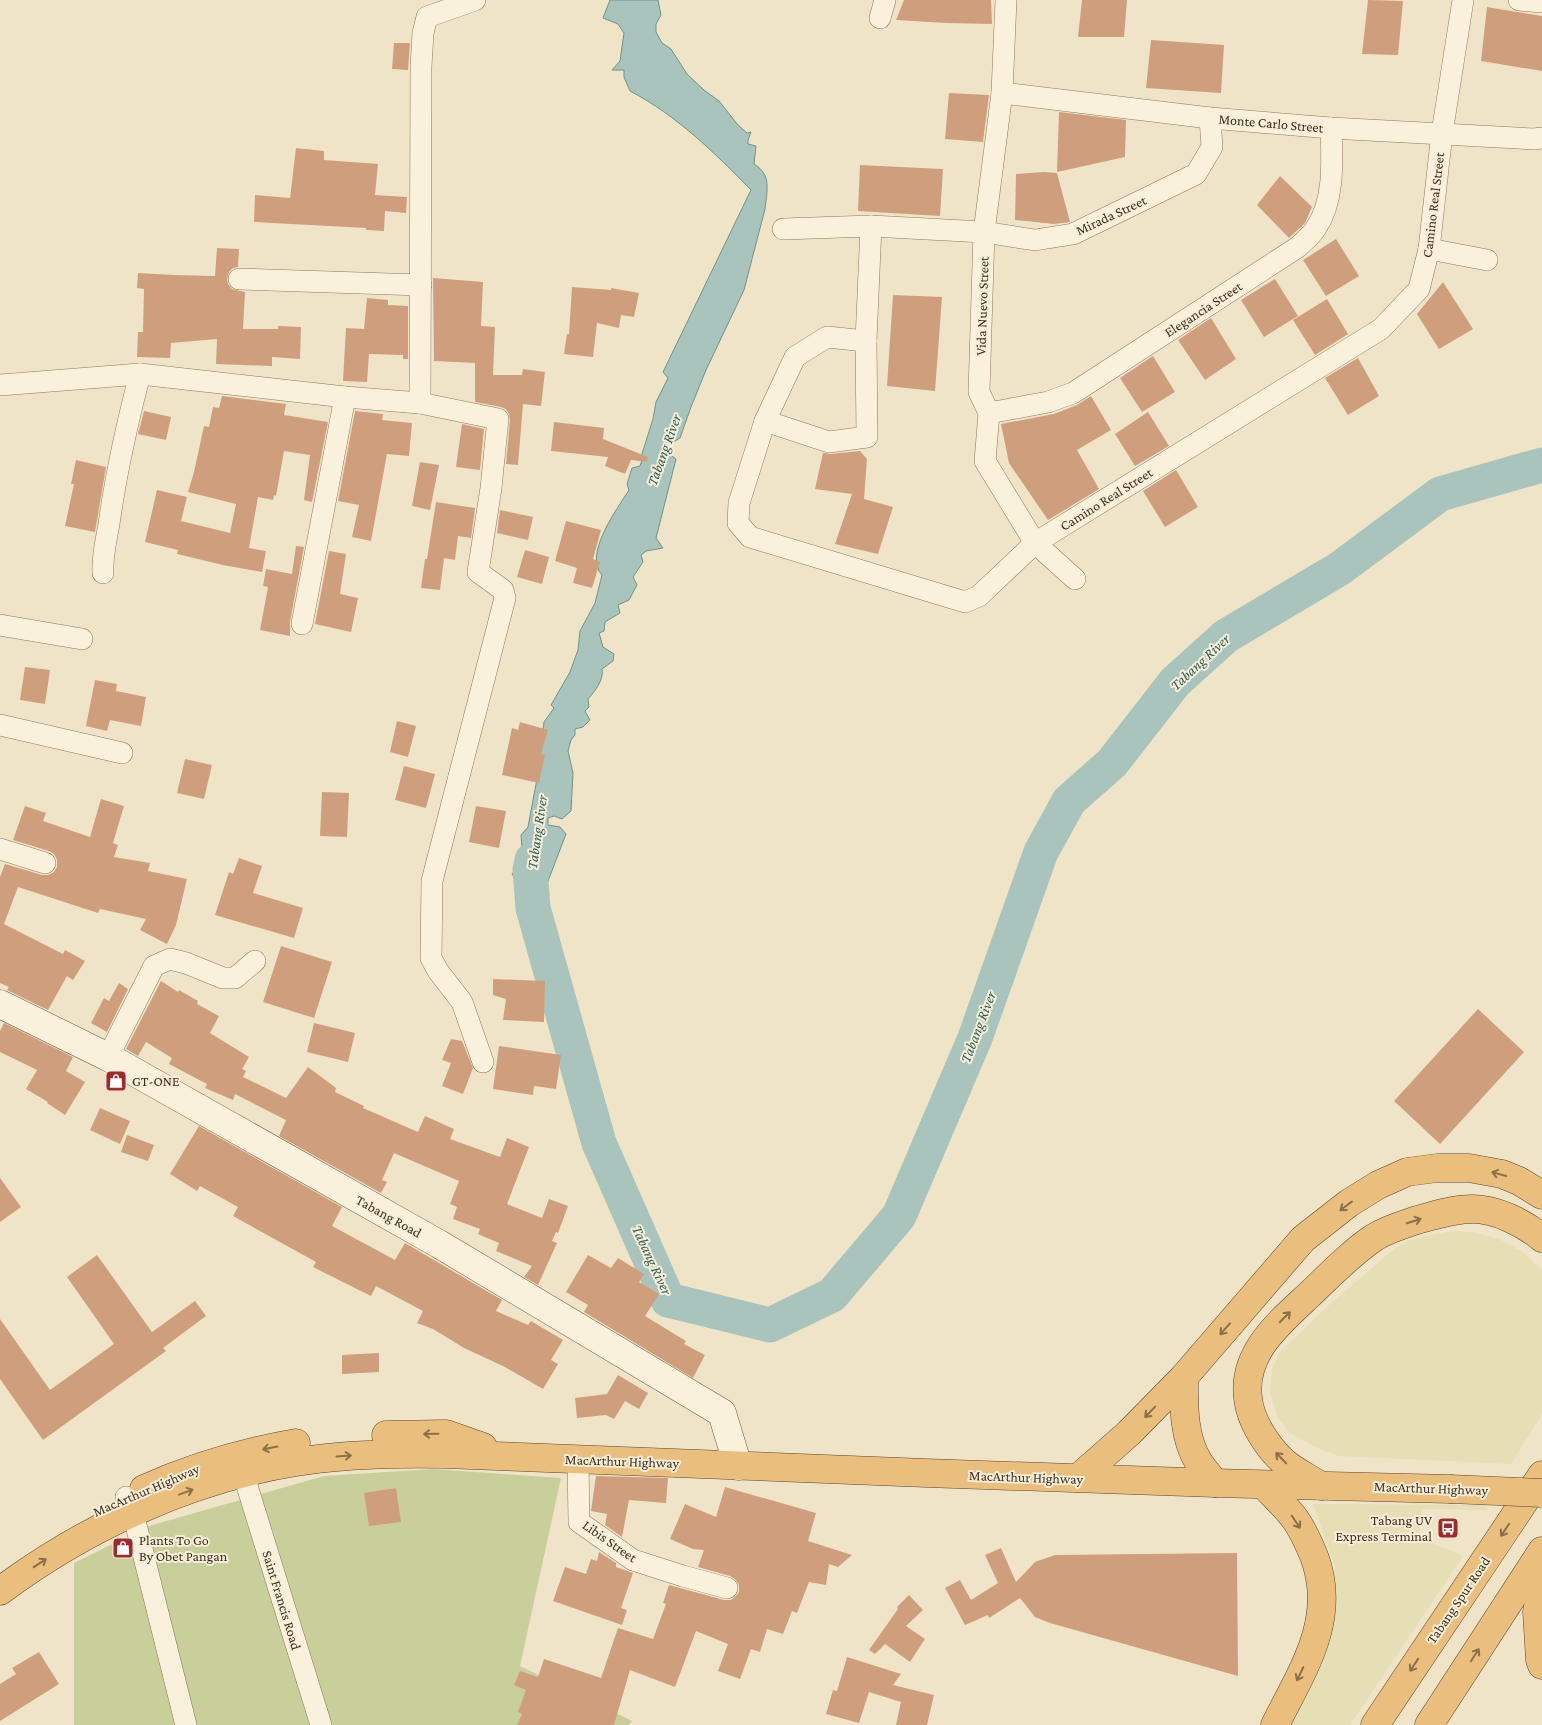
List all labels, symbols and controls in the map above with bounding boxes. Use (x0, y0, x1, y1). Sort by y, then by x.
street label: Monte Carlo Street (1218, 110, 1324, 136)
street label: Camino Real Street (1419, 151, 1447, 259)
street label: Mirada Street (1073, 192, 1149, 238)
street label: Vida Nuevo Street (972, 256, 992, 356)
street label: Elegancia Street (1161, 278, 1245, 340)
water label: Tabang River (644, 411, 685, 488)
street label: Camino Real Street (1057, 464, 1155, 534)
water label: Tabang River (1167, 630, 1234, 694)
water label: Tabang River (524, 793, 551, 870)
water label: Tabang River (957, 989, 1000, 1065)
shop icon: GT-ONE (104, 1069, 128, 1093)
place label: GT-ONE (132, 1073, 180, 1089)
one-way arrow (1491, 1169, 1507, 1178)
street label: Tabang Road (353, 1191, 425, 1241)
one-way arrow (1340, 1200, 1353, 1211)
one-way arrow (1406, 1216, 1422, 1226)
water label: Tabang River (628, 1223, 675, 1298)
one-way arrow (1279, 1311, 1292, 1323)
one-way arrow (1220, 1322, 1231, 1335)
one-way arrow (1144, 1405, 1156, 1418)
one-way arrow (423, 1429, 440, 1439)
one-way arrow (262, 1444, 278, 1454)
one-way arrow (336, 1451, 352, 1461)
street label: MacArthur Highway (565, 1451, 680, 1471)
one-way arrow (1275, 1451, 1287, 1464)
street label: MacArthur Highway (90, 1460, 202, 1520)
street label: MacArthur Highway (969, 1467, 1084, 1487)
street label: MacArthur Highway (1374, 1478, 1489, 1498)
one-way arrow (178, 1487, 193, 1496)
place label: Tabang UV Express Terminal (1335, 1512, 1432, 1544)
one-way arrow (1291, 1514, 1301, 1528)
bus stop icon: Tabang UV Express Terminal (1436, 1516, 1460, 1540)
street label: Libis Street (580, 1517, 640, 1566)
one-way arrow (1500, 1523, 1510, 1537)
place label: Plants To Go By Obet Pangan (139, 1532, 228, 1564)
shop icon: Plants To Go By Obet Pangan (111, 1536, 135, 1560)
street label: Saint Francis Road (259, 1548, 305, 1652)
street label: Tabang Spur Road (1423, 1553, 1493, 1647)
one-way arrow (33, 1558, 47, 1568)
one-way arrow (1470, 1648, 1480, 1662)
one-way arrow (1409, 1658, 1419, 1672)
one-way arrow (1295, 1666, 1304, 1681)

